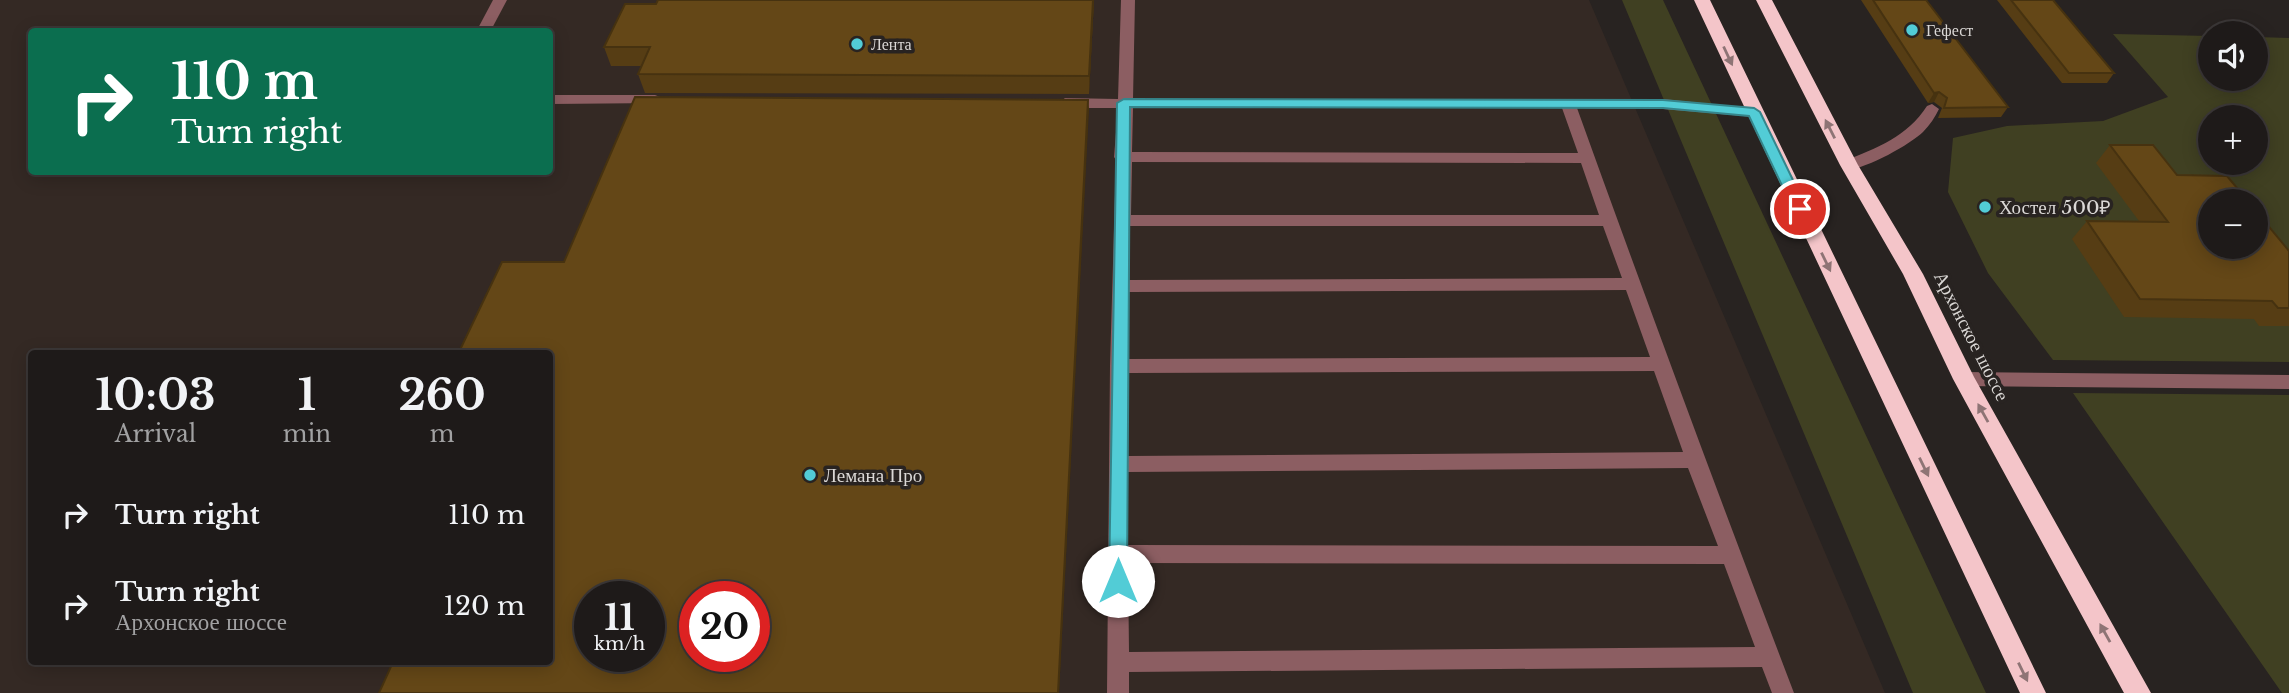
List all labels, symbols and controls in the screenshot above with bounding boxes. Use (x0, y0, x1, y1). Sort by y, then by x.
place label: Гефест (1926, 20, 1973, 40)
map controls (2198, 21, 2268, 259)
button: sound (2198, 21, 2268, 91)
marker: Гефест (1904, 22, 1920, 38)
place label: Лента (871, 34, 912, 54)
marker: Лента (849, 36, 865, 52)
one-way arrow (1722, 46, 1734, 66)
text: 110 m (171, 51, 318, 112)
icon: right (56, 56, 147, 147)
button: + (2198, 105, 2268, 175)
text: Turn right (171, 112, 342, 152)
one-way arrow (1825, 119, 1837, 139)
pin (1770, 179, 1830, 239)
button: − (2198, 189, 2268, 259)
icon: arrive (1781, 190, 1819, 228)
place label: Хостел 500₽ (1999, 196, 2111, 219)
marker: Хостел 500₽ (1977, 199, 1993, 215)
one-way arrow (1820, 252, 1831, 272)
street label: Архонское шоссе (1929, 268, 2014, 405)
text: 10:03 (95, 369, 216, 421)
text: 1 (298, 369, 316, 421)
text: 260 (398, 369, 486, 421)
one-way arrow (1977, 403, 1989, 422)
text: Arrival (115, 420, 196, 448)
text: min (283, 420, 331, 448)
text: m (430, 420, 454, 448)
one-way arrow (1919, 457, 1930, 477)
place label: Лемана Про (824, 464, 922, 487)
marker: Лемана Про (802, 467, 818, 483)
icon: right (56, 496, 94, 534)
text: Turn right (115, 499, 260, 531)
text: 110 m (448, 499, 525, 531)
position arrow (1081, 544, 1155, 618)
text: Turn right (115, 576, 260, 608)
speed limit sign: 20 (679, 581, 770, 672)
icon: right (56, 587, 94, 625)
text: 120 m (443, 590, 525, 622)
text: 11 (604, 596, 635, 639)
text: Архонское шоссе (115, 608, 287, 636)
one-way arrow (2099, 624, 2111, 643)
text: km/h (594, 633, 645, 655)
one-way arrow (2017, 662, 2029, 682)

